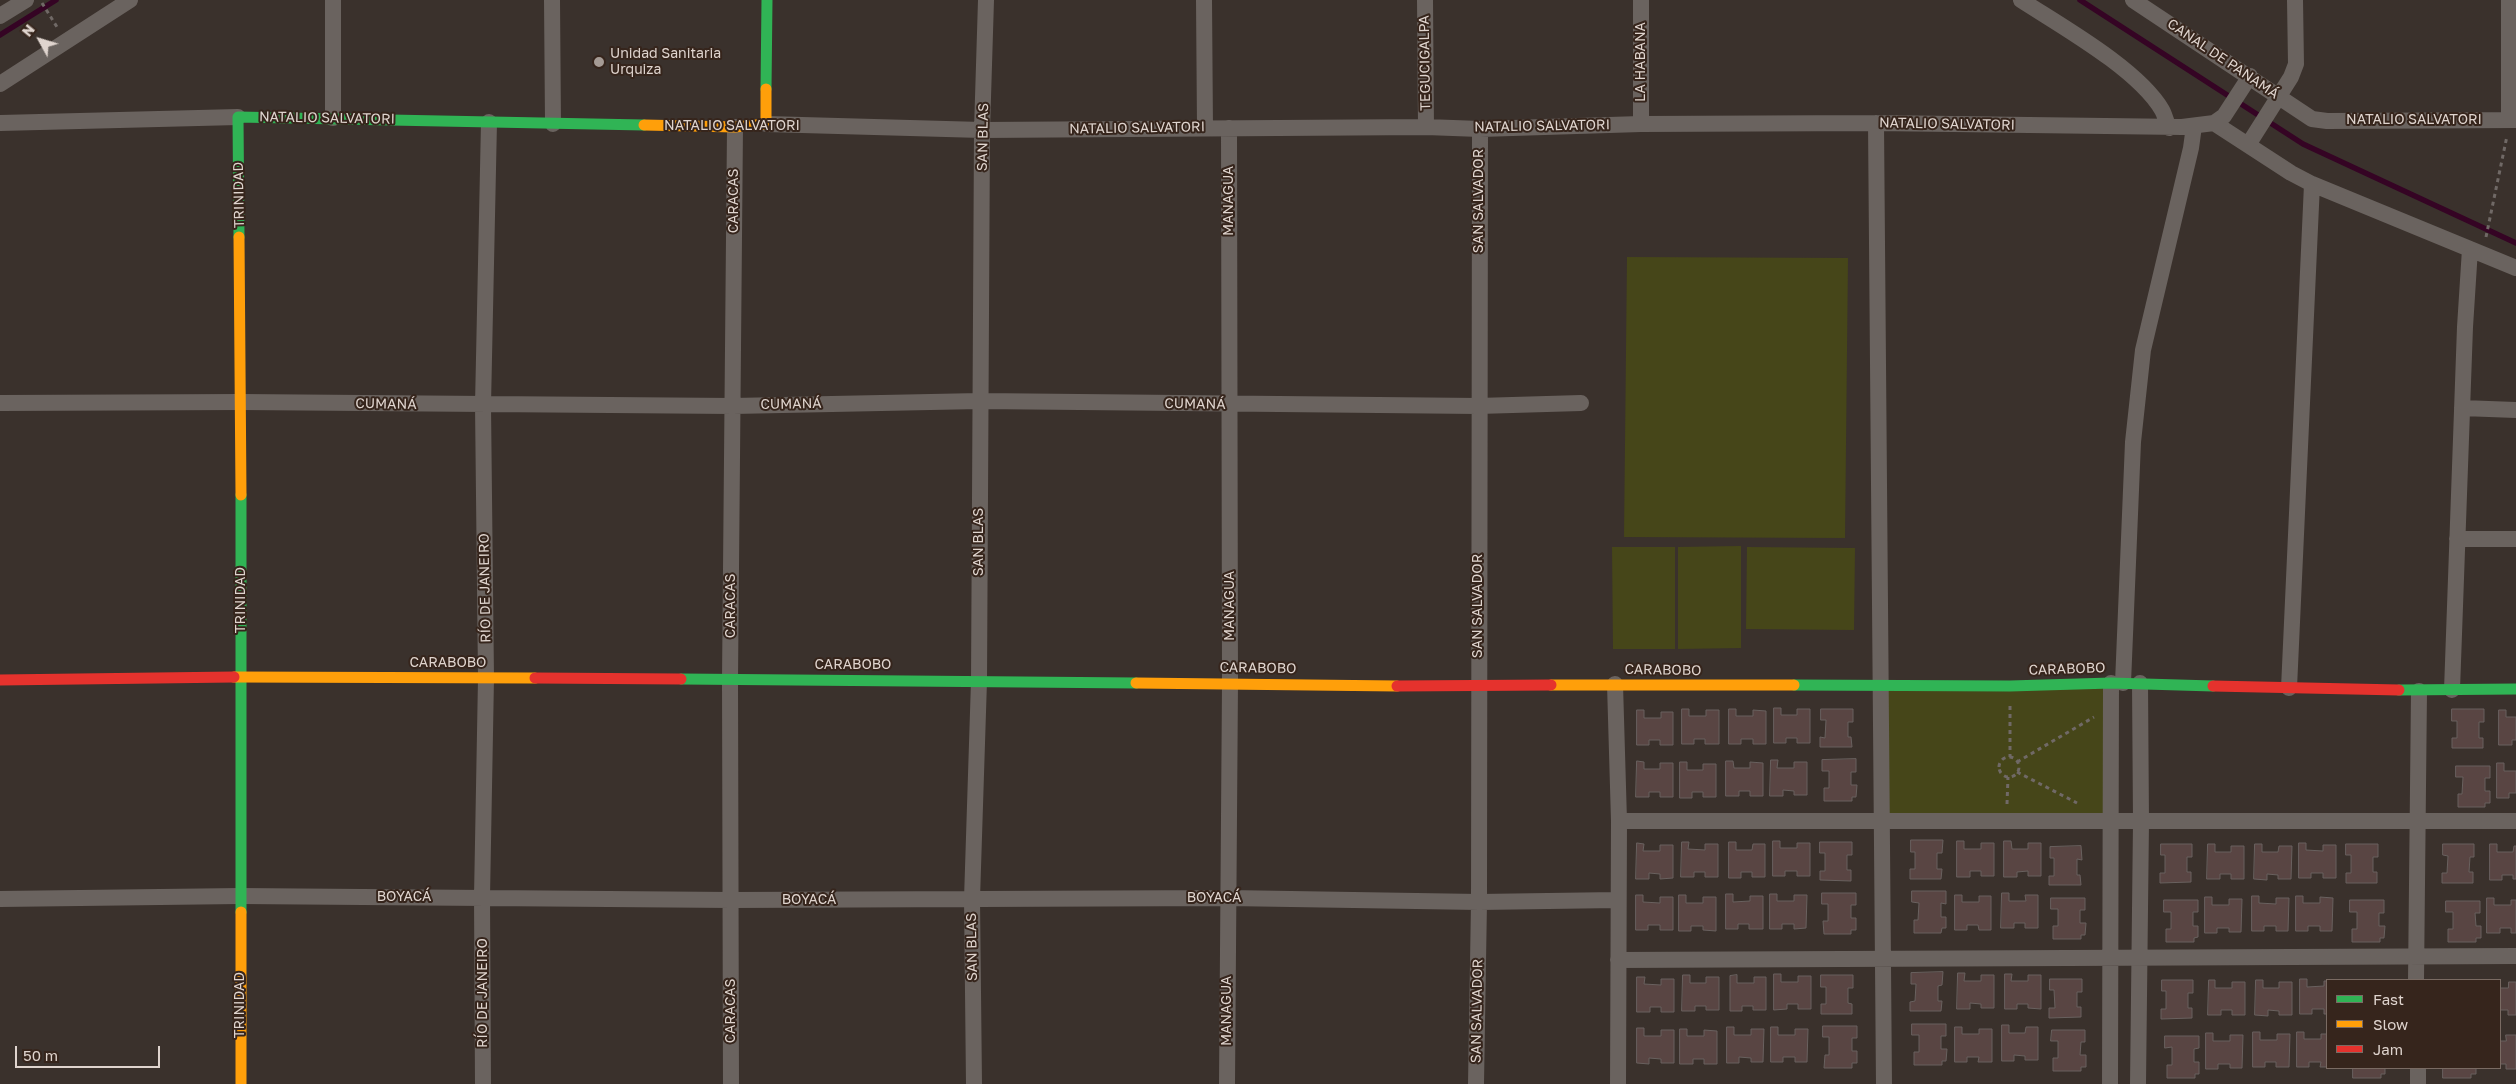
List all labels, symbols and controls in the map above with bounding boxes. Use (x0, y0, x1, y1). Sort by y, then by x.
north arrow (15, 15, 65, 65)
street label: TEGUCIGALPA (1416, 15, 1434, 111)
street label: CANAL DE PANAMÁ (2164, 15, 2282, 103)
text: N (18, 21, 38, 40)
street label: LA HABANA (1633, 22, 1649, 102)
place label: Unidad Sanitaria Urquiza (610, 46, 721, 78)
marker: Unidad Sanitaria Urquiza (592, 55, 606, 69)
street label: SAN BLAS (974, 103, 992, 171)
street label: NATALIO SALVATORI (259, 108, 395, 128)
street label: NATALIO SALVATORI (2346, 112, 2482, 128)
street label: NATALIO SALVATORI (1879, 114, 2015, 134)
street label: NATALIO SALVATORI (1474, 116, 1610, 136)
street label: NATALIO SALVATORI (664, 118, 800, 134)
street label: NATALIO SALVATORI (1069, 118, 1205, 138)
street label: SAN SALVADOR (1471, 149, 1487, 253)
street label: TRINIDAD (230, 162, 248, 228)
street label: MANAGUA (1221, 166, 1237, 236)
street label: CARACAS (726, 169, 742, 233)
street label: CUMANÁ (355, 395, 417, 413)
street label: CUMANÁ (760, 395, 822, 413)
street label: CUMANÁ (1164, 395, 1226, 413)
street label: SAN BLAS (971, 508, 987, 576)
street label: RÍO DE JANEIRO (476, 533, 494, 643)
street label: SAN SALVADOR (1470, 554, 1486, 658)
street label: TRINIDAD (233, 567, 249, 633)
street label: MANAGUA (1222, 571, 1238, 641)
street label: CARACAS (723, 574, 739, 638)
street label: CARABOBO (410, 655, 486, 671)
street label: CARABOBO (815, 657, 891, 673)
street label: CARABOBO (1219, 659, 1297, 677)
street label: CARABOBO (2028, 659, 2106, 679)
street label: CARABOBO (1624, 661, 1702, 679)
street label: BOYACÁ (377, 889, 431, 905)
street label: BOYACÁ (1187, 890, 1241, 906)
street label: BOYACÁ (782, 892, 836, 908)
street label: SAN BLAS (963, 913, 981, 981)
street label: RÍO DE JANEIRO (475, 938, 491, 1048)
street label: SAN SALVADOR (1468, 959, 1486, 1063)
street label: TRINIDAD (232, 972, 248, 1038)
street label: MANAGUA (1219, 976, 1235, 1046)
street label: CARACAS (723, 979, 739, 1043)
legend (2326, 979, 2501, 1069)
text: Fast (2373, 990, 2404, 1008)
text: Slow (2373, 1015, 2408, 1033)
scale bar (18, 1036, 162, 1068)
text: Jam (2373, 1040, 2403, 1058)
text: 50 m (23, 1046, 58, 1064)

